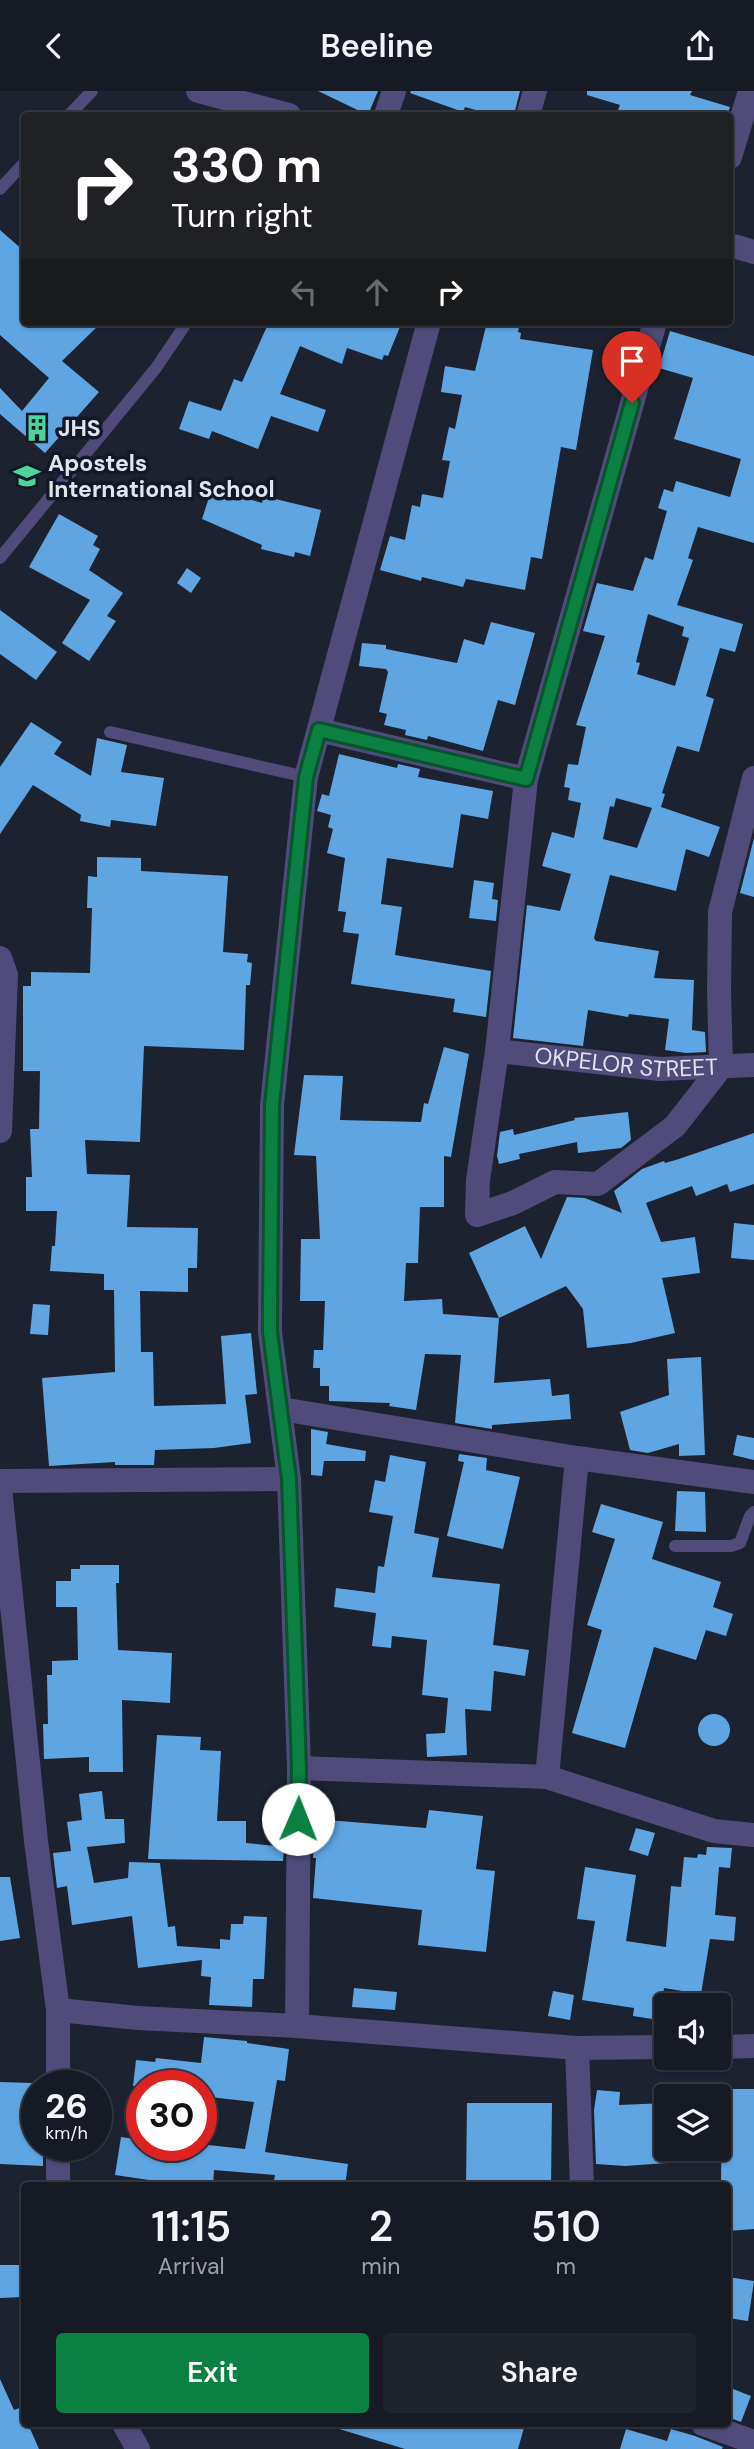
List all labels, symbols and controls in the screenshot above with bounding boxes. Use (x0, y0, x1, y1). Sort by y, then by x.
text: Beeline (321, 25, 433, 67)
icon: back (35, 27, 73, 65)
icon: share (681, 27, 719, 65)
text: 330 m (171, 133, 322, 197)
icon: right (56, 140, 147, 231)
text: Turn right (171, 195, 313, 237)
icon: left (285, 273, 323, 311)
icon: ahead (358, 273, 396, 311)
icon: right (431, 273, 469, 311)
pin (602, 331, 662, 403)
icon: arrive (613, 342, 651, 380)
building icon: JHS (22, 413, 52, 443)
place label: JHS (58, 413, 101, 443)
place label: Apostels International School (48, 448, 275, 504)
school or university icon: Apostels International School (12, 461, 42, 491)
street label: OKPELOR STREET (533, 1040, 719, 1085)
position arrow (261, 1782, 335, 1856)
map controls (654, 1993, 731, 2161)
button: sound (654, 1993, 731, 2070)
speed limit sign: 30 (126, 2070, 217, 2161)
text: 26 (45, 2083, 88, 2129)
button: layers (654, 2084, 731, 2161)
text: km/h (45, 2121, 88, 2145)
text: 11:15 (151, 2199, 231, 2254)
text: 2 (369, 2199, 393, 2254)
text: 510 (531, 2199, 601, 2254)
text: Arrival (158, 2251, 225, 2281)
text: min (361, 2251, 401, 2281)
text: m (556, 2251, 576, 2281)
button: Exit (56, 2333, 369, 2413)
button: Share (383, 2333, 696, 2413)

